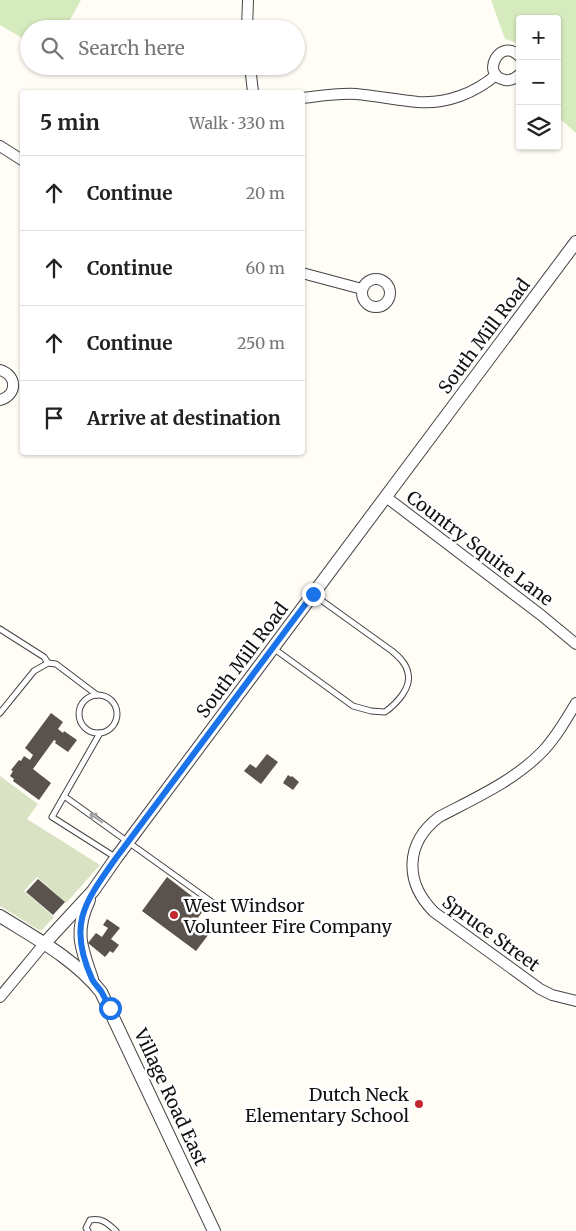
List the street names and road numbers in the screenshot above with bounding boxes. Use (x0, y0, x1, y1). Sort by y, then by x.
street label: South Mill Road (433, 274, 535, 398)
street label: Country Squire Lane (402, 485, 558, 611)
street label: South Mill Road (191, 598, 293, 722)
street label: Spruce Street (438, 890, 544, 976)
street label: Village Road East (129, 1024, 213, 1169)

